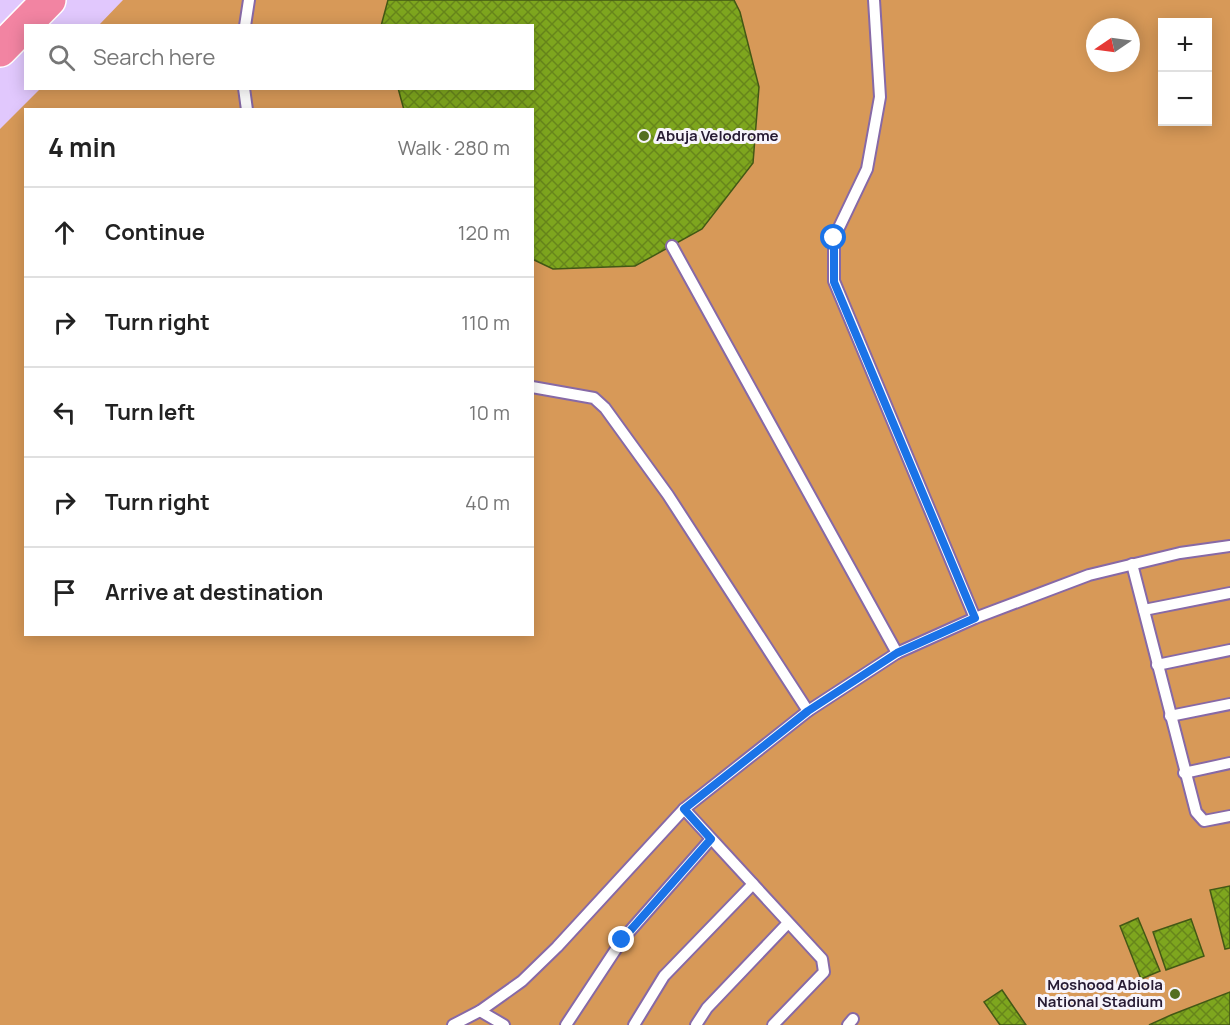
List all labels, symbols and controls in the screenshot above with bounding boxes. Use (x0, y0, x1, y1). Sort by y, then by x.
north arrow (1086, 18, 1140, 72)
map controls (1158, 18, 1212, 126)
button: + (1158, 18, 1212, 72)
search box (24, 24, 534, 90)
icon: search (45, 41, 78, 74)
text: Search here (93, 42, 215, 72)
button: − (1158, 72, 1212, 126)
place label: Abuja Velodrome (656, 125, 779, 146)
text: 4 min (48, 129, 116, 165)
marker: Abuja Velodrome (637, 129, 651, 143)
text: Walk · 280 m (398, 134, 510, 161)
icon: ahead (48, 216, 81, 249)
text: Continue (105, 217, 205, 247)
text: 120 m (458, 219, 510, 246)
route start (820, 224, 846, 250)
icon: right (48, 306, 81, 339)
text: Turn right (105, 307, 210, 337)
text: 110 m (461, 309, 510, 336)
icon: left (48, 396, 81, 429)
text: Turn left (105, 397, 195, 427)
text: 10 m (469, 399, 510, 426)
icon: right (48, 486, 81, 519)
text: Turn right (105, 487, 210, 517)
text: 40 m (465, 489, 510, 516)
icon: arrive (48, 576, 81, 609)
text: Arrive at destination (105, 577, 323, 607)
route end (608, 926, 634, 952)
place label: Moshood Abiola National Stadium (1037, 974, 1163, 1012)
marker: Moshood Abiola National Stadium (1168, 987, 1182, 1001)

